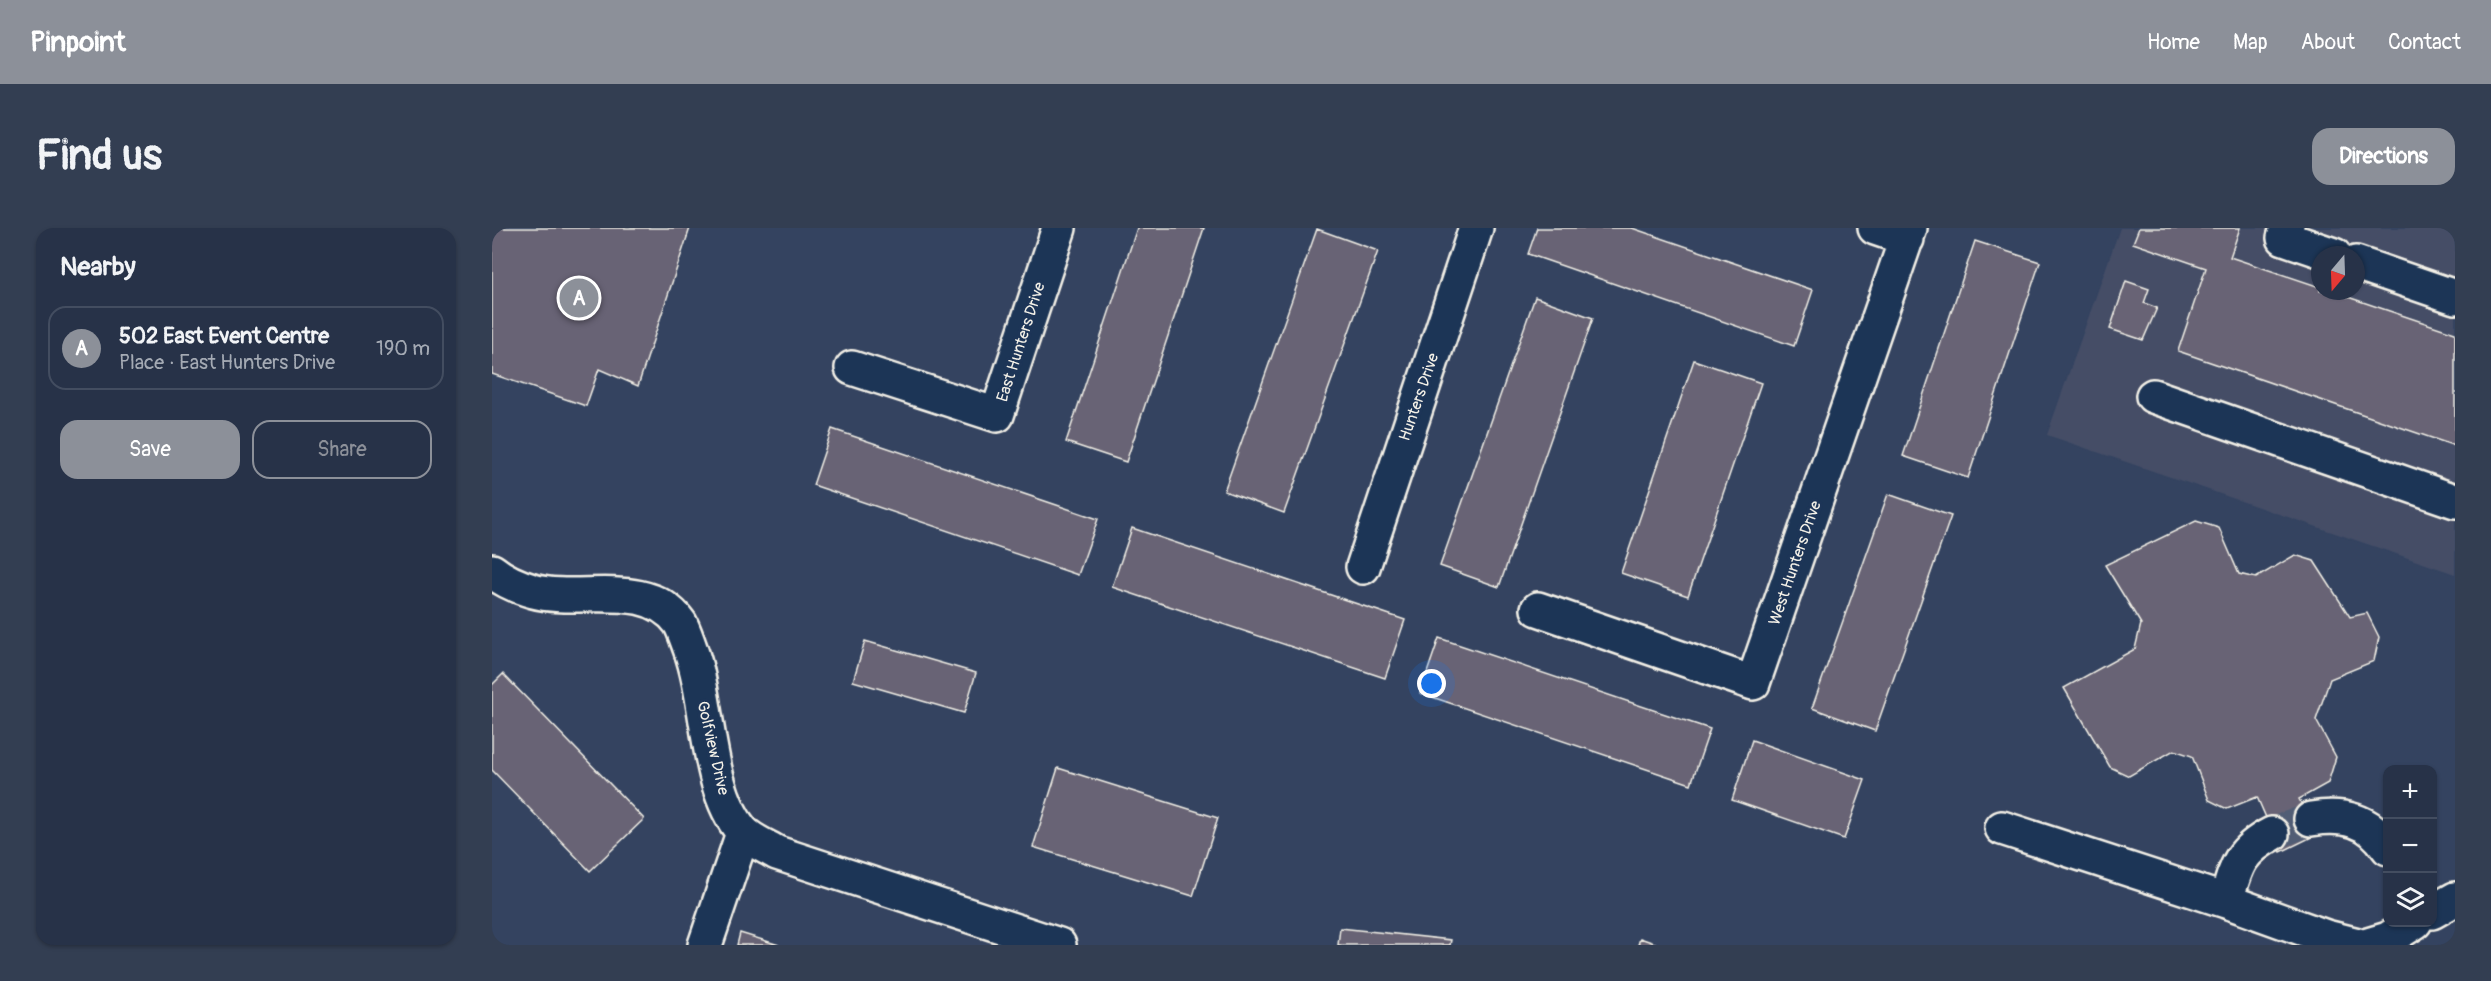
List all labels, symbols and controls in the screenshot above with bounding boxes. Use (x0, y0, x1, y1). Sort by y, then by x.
text: Pinpoint (30, 25, 126, 60)
text: Home (2147, 29, 2200, 56)
text: Map (2233, 29, 2268, 56)
text: About (2301, 29, 2355, 56)
text: Contact (2388, 29, 2461, 56)
button: Directions (2312, 128, 2455, 185)
text: Find us (36, 130, 162, 182)
north arrow (2311, 246, 2365, 300)
text: Nearby (60, 251, 136, 283)
pin: A (560, 276, 598, 320)
street label: East Hunters Drive (992, 279, 1050, 404)
text: 502 East Event Centre (119, 322, 329, 350)
text: A (75, 336, 88, 361)
text: 190 m (376, 336, 430, 361)
text: Place · East Hunters Drive (119, 350, 335, 375)
street label: Hunters Drive (1395, 350, 1443, 444)
button: Save (60, 420, 240, 479)
button: Share (252, 420, 432, 479)
street label: West Hunters Drive (1764, 498, 1826, 628)
your location (1417, 669, 1446, 698)
street label: Golfview Drive (692, 699, 734, 797)
map controls (2383, 765, 2437, 927)
button: + (2383, 765, 2437, 819)
button: − (2383, 819, 2437, 873)
button: layers (2383, 873, 2437, 927)

